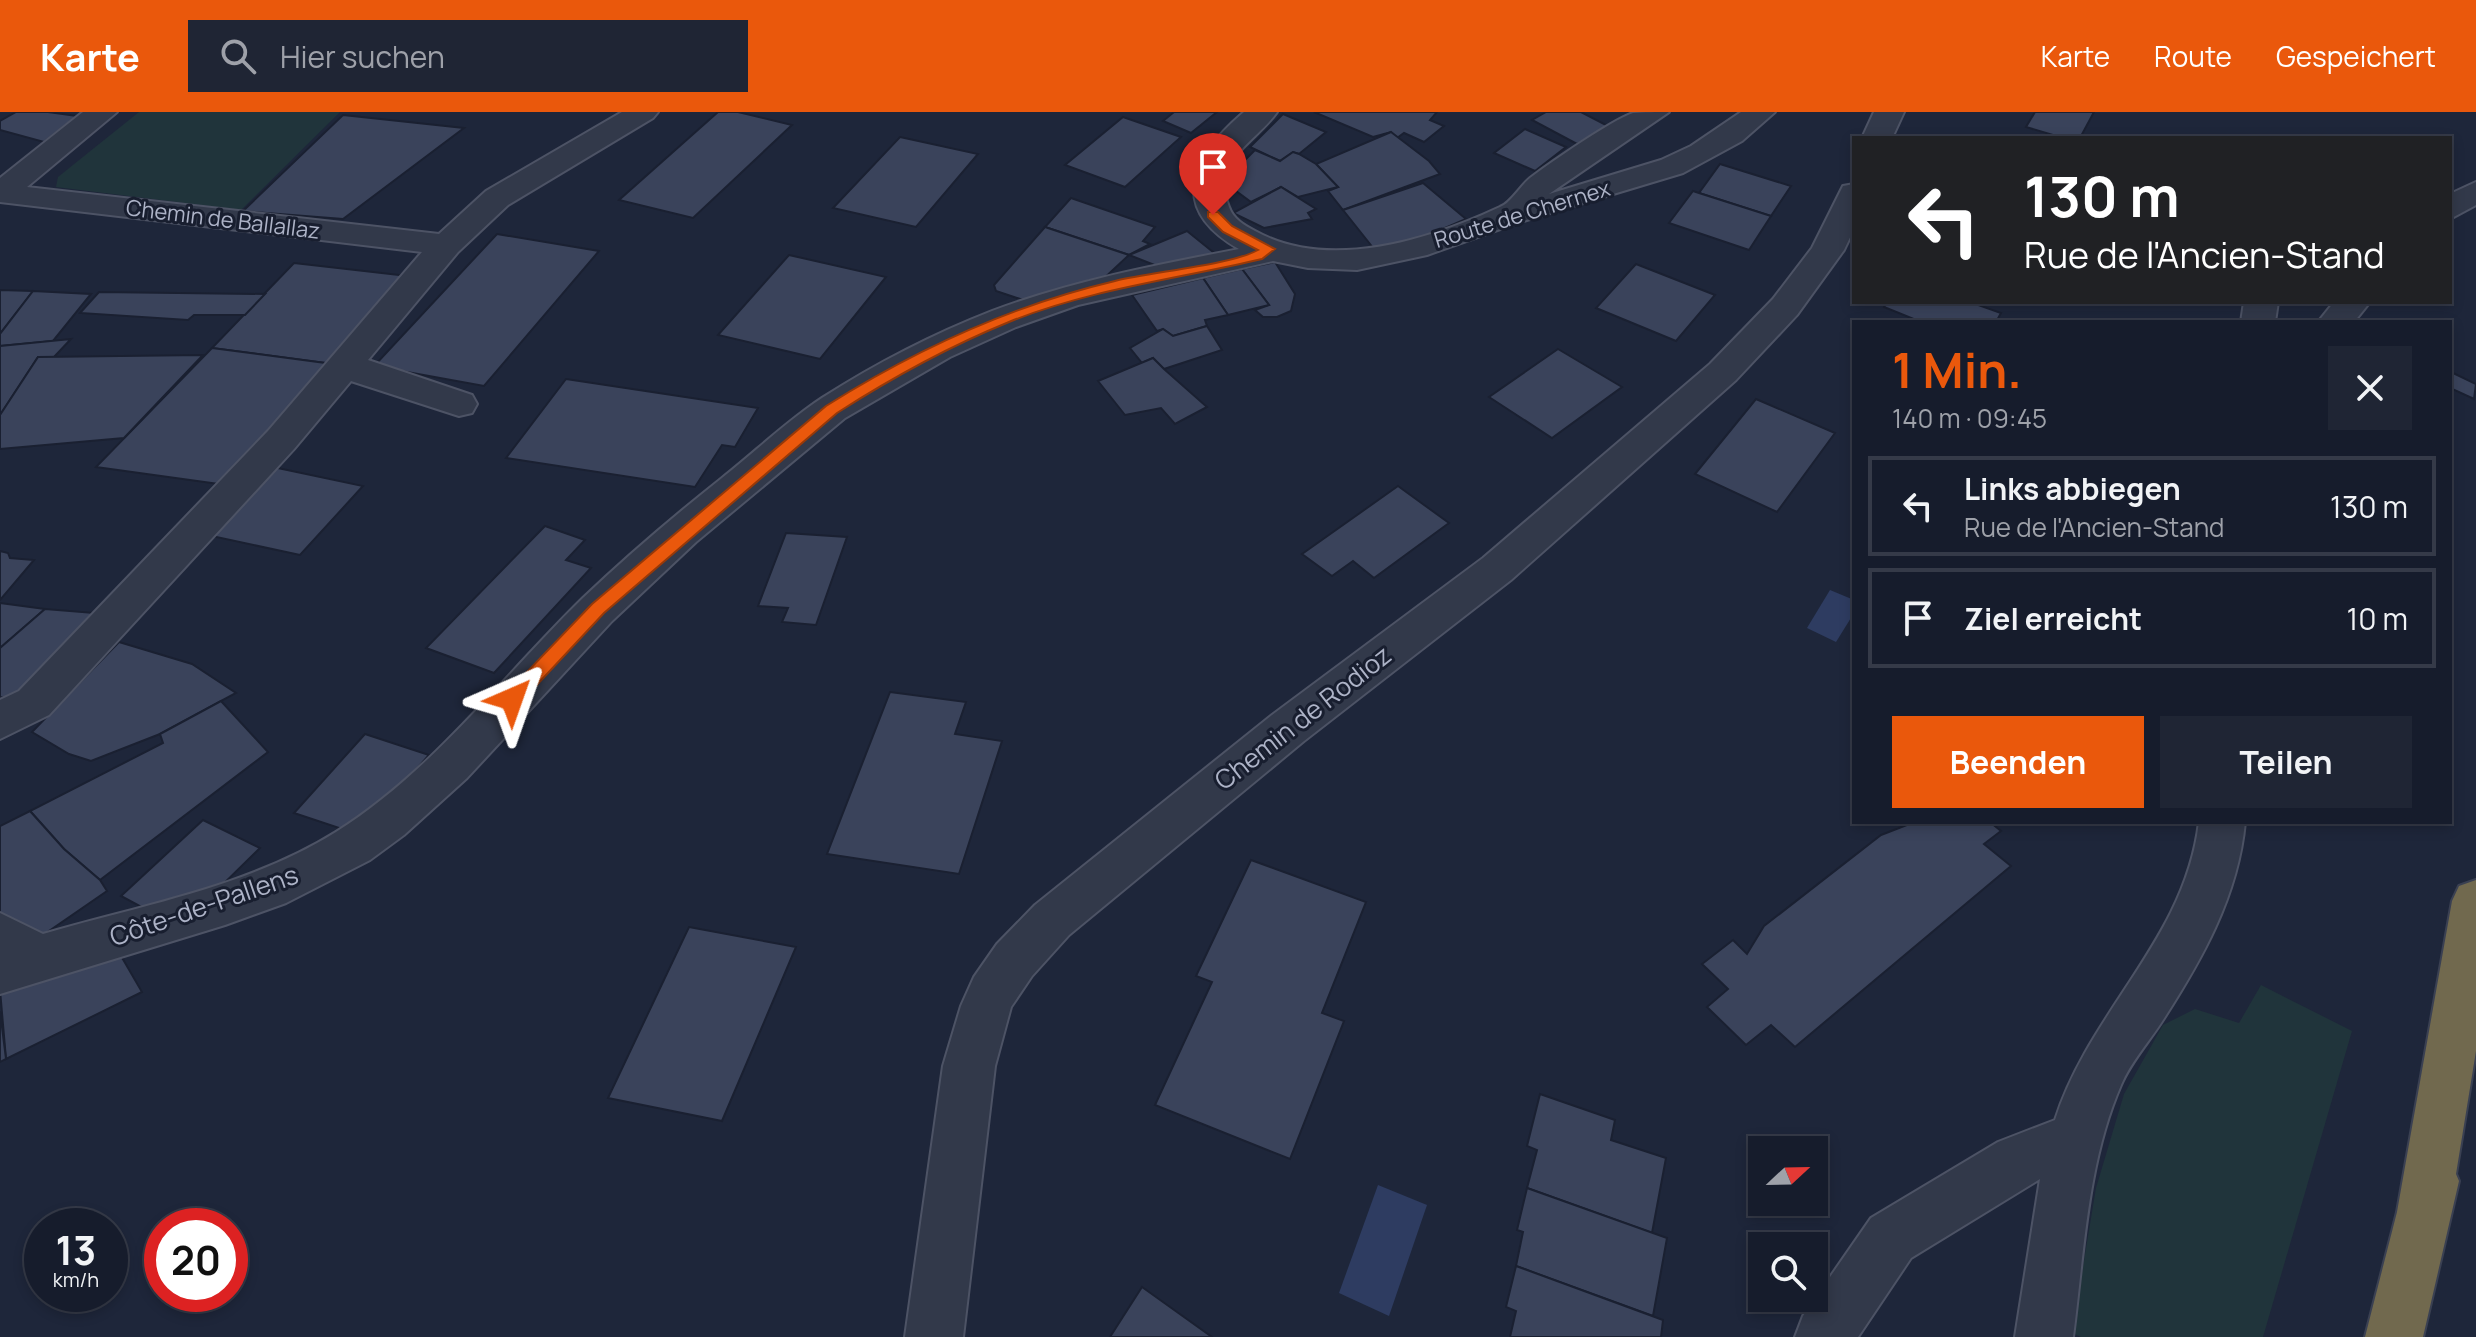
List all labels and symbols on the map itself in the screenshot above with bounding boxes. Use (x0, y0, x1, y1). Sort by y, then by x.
pin (1179, 133, 1247, 215)
street label: Route de Chernex (1430, 173, 1614, 255)
street label: Chemin de Ballallaz (124, 192, 322, 246)
street label: Chemin de Rodioz (1206, 637, 1398, 798)
position arrow (470, 657, 554, 741)
street label: Côte-de-Pallens (105, 856, 303, 954)
north arrow (1748, 1136, 1828, 1216)
speed limit sign: 20 (144, 1208, 248, 1312)

